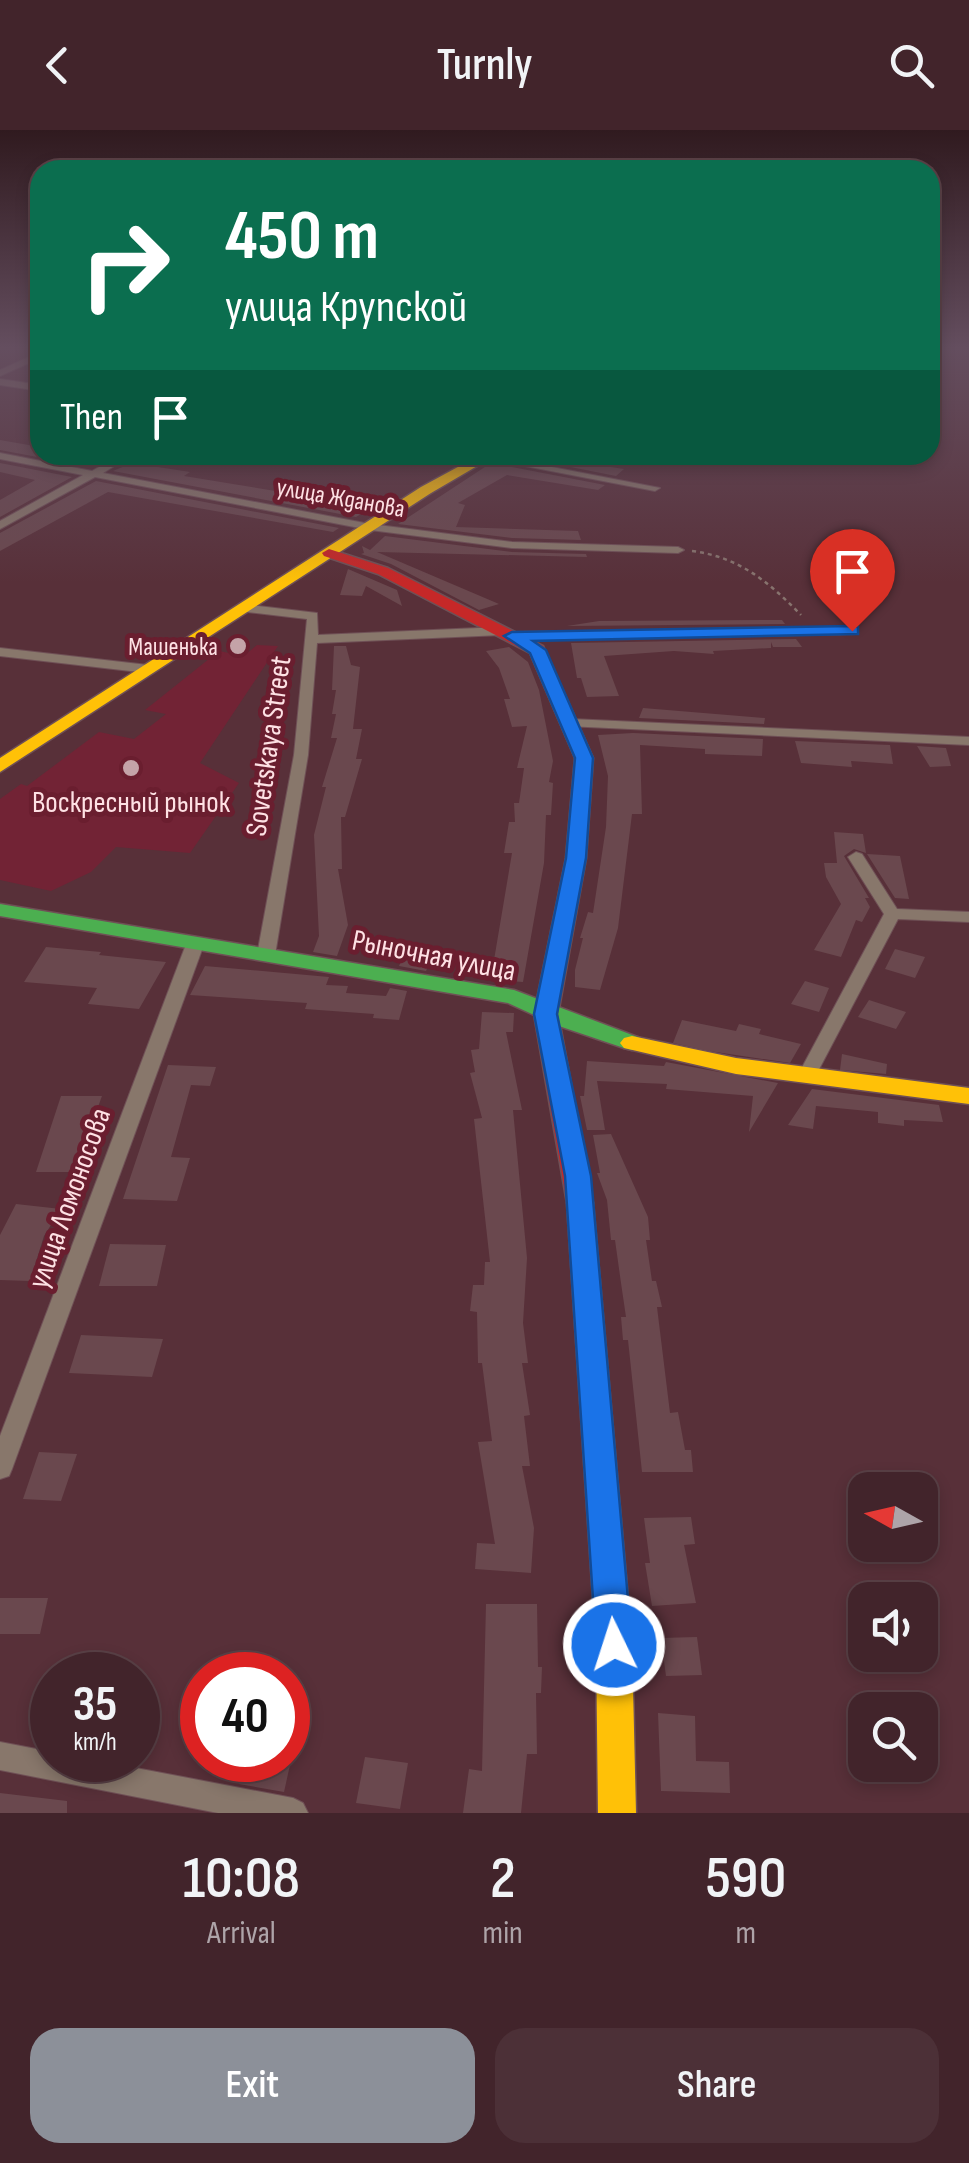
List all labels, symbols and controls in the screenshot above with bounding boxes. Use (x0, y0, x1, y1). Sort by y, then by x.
icon: back (30, 38, 85, 93)
text: Turnly (437, 38, 532, 93)
icon: search (884, 38, 939, 93)
text: 450 m (225, 195, 379, 279)
icon: right (60, 200, 190, 330)
text: улица Крупской (225, 280, 467, 335)
icon: arrive (143, 390, 198, 445)
text: Then (60, 395, 123, 440)
street label: улица Жданова (274, 472, 407, 525)
pin (810, 529, 895, 632)
icon: arrive (825, 544, 880, 599)
place label: Машенька (128, 632, 218, 663)
marker: Машенька (227, 635, 249, 657)
street label: Sovetskaya Street (239, 654, 299, 839)
marker: Воскресный рынок (120, 757, 142, 779)
place label: Воскресный рынок (32, 785, 231, 821)
street label: Рыночная улица (349, 922, 519, 989)
street label: улица Ломоносова (21, 1103, 119, 1293)
north arrow (848, 1472, 938, 1562)
map controls (848, 1472, 938, 1782)
button: sound (848, 1582, 938, 1672)
position arrow (562, 1593, 666, 1697)
speed limit sign: 40 (180, 1652, 310, 1782)
text: 35 (73, 1675, 117, 1735)
button: search (848, 1692, 938, 1782)
text: km/h (73, 1727, 117, 1758)
text: 10:08 (183, 1843, 300, 1915)
text: 2 (490, 1843, 516, 1915)
text: 590 (705, 1843, 786, 1915)
text: Arrival (207, 1914, 276, 1953)
text: min (483, 1914, 523, 1953)
text: m (736, 1914, 756, 1953)
button: Exit (30, 2028, 475, 2143)
button: Share (495, 2028, 939, 2143)

